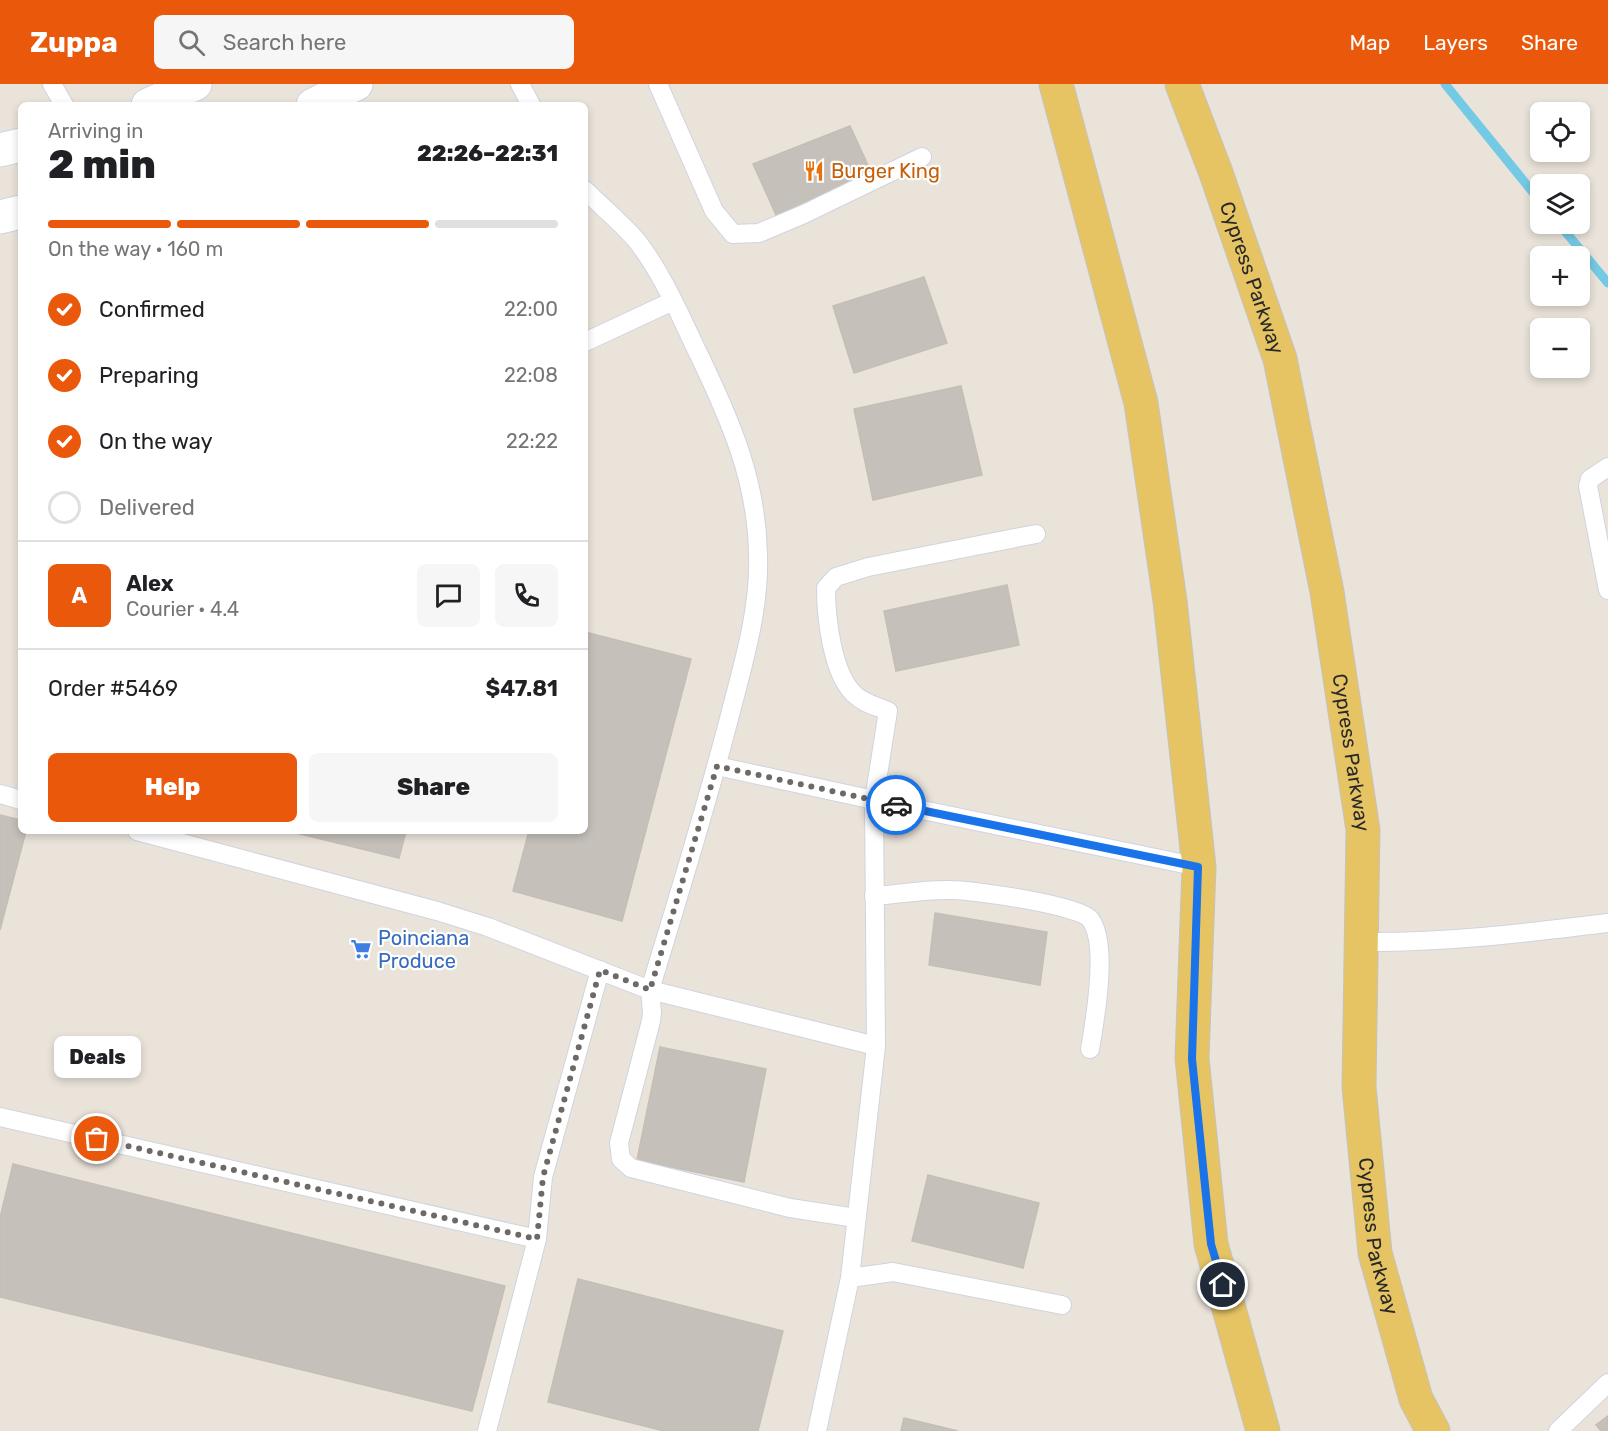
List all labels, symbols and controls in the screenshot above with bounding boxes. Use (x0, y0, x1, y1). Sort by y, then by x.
search box (154, 15, 574, 69)
text: Zuppa (30, 26, 118, 59)
icon: search (175, 26, 208, 59)
text: Search here (223, 29, 346, 56)
text: Map (1349, 30, 1390, 55)
text: Layers (1423, 30, 1488, 55)
text: Share (1521, 30, 1578, 55)
map controls (1530, 102, 1590, 378)
button: locate (1530, 102, 1590, 162)
text: Arriving in (48, 119, 143, 143)
text: 22:26–22:31 (417, 140, 558, 167)
text: 2 min (48, 142, 156, 188)
restaurant icon: Burger King (802, 159, 826, 183)
place label: Burger King (831, 159, 940, 183)
button: layers (1530, 174, 1590, 234)
street label: Cypress Parkway (1215, 198, 1289, 357)
text: On the way · 160 m (48, 237, 223, 261)
button: + (1530, 246, 1590, 306)
icon: check (48, 293, 81, 326)
text: Confirmed (99, 296, 205, 323)
text: 22:00 (504, 297, 558, 321)
button: − (1530, 318, 1590, 378)
icon: check (48, 359, 81, 392)
text: Preparing (99, 362, 199, 389)
text: 22:08 (504, 363, 558, 387)
icon: check (48, 425, 81, 458)
text: On the way (99, 428, 213, 455)
text: 22:22 (506, 429, 558, 453)
text: Delivered (99, 494, 195, 521)
button: chat (417, 564, 480, 627)
button: phone (495, 564, 558, 627)
text: Alex (126, 570, 174, 597)
text: A (72, 582, 87, 609)
text: Courier · 4.4 (126, 597, 239, 621)
street label: Cypress Parkway (1327, 672, 1375, 833)
text: Order #5469 (48, 675, 178, 702)
text: $47.81 (485, 675, 558, 702)
button: Help (48, 753, 297, 822)
button: Share (309, 753, 558, 822)
courier (866, 775, 926, 835)
icon: car (880, 789, 913, 822)
place label: Poinciana Produce (378, 926, 469, 973)
supermarket icon: Poinciana Produce (349, 937, 373, 961)
callout: Deals (54, 1037, 140, 1079)
text: Deals (69, 1045, 126, 1069)
pin (71, 1113, 122, 1164)
icon: bag (80, 1122, 113, 1155)
street label: Cypress Parkway (1354, 1156, 1404, 1317)
pin (1197, 1259, 1248, 1310)
icon: home (1206, 1268, 1239, 1301)

